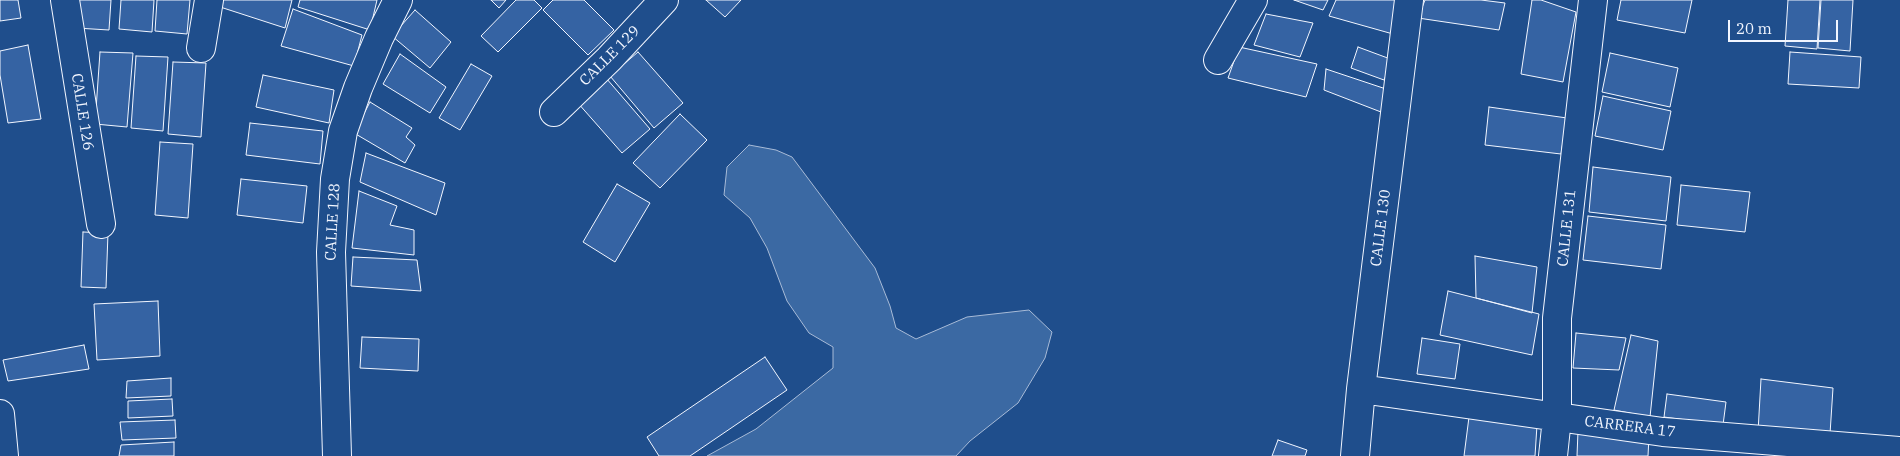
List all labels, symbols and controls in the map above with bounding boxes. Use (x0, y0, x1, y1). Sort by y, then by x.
scale bar (1730, 10, 1840, 42)
text: 20 m (1736, 19, 1772, 38)
street label: CALLE 129 (576, 22, 644, 90)
street label: CALLE 126 (67, 72, 97, 152)
street label: CALLE 128 (322, 183, 344, 261)
street label: CALLE 130 (1367, 188, 1395, 268)
street label: CALLE 131 (1554, 188, 1580, 268)
street label: CARRERA 17 (1583, 412, 1677, 442)

